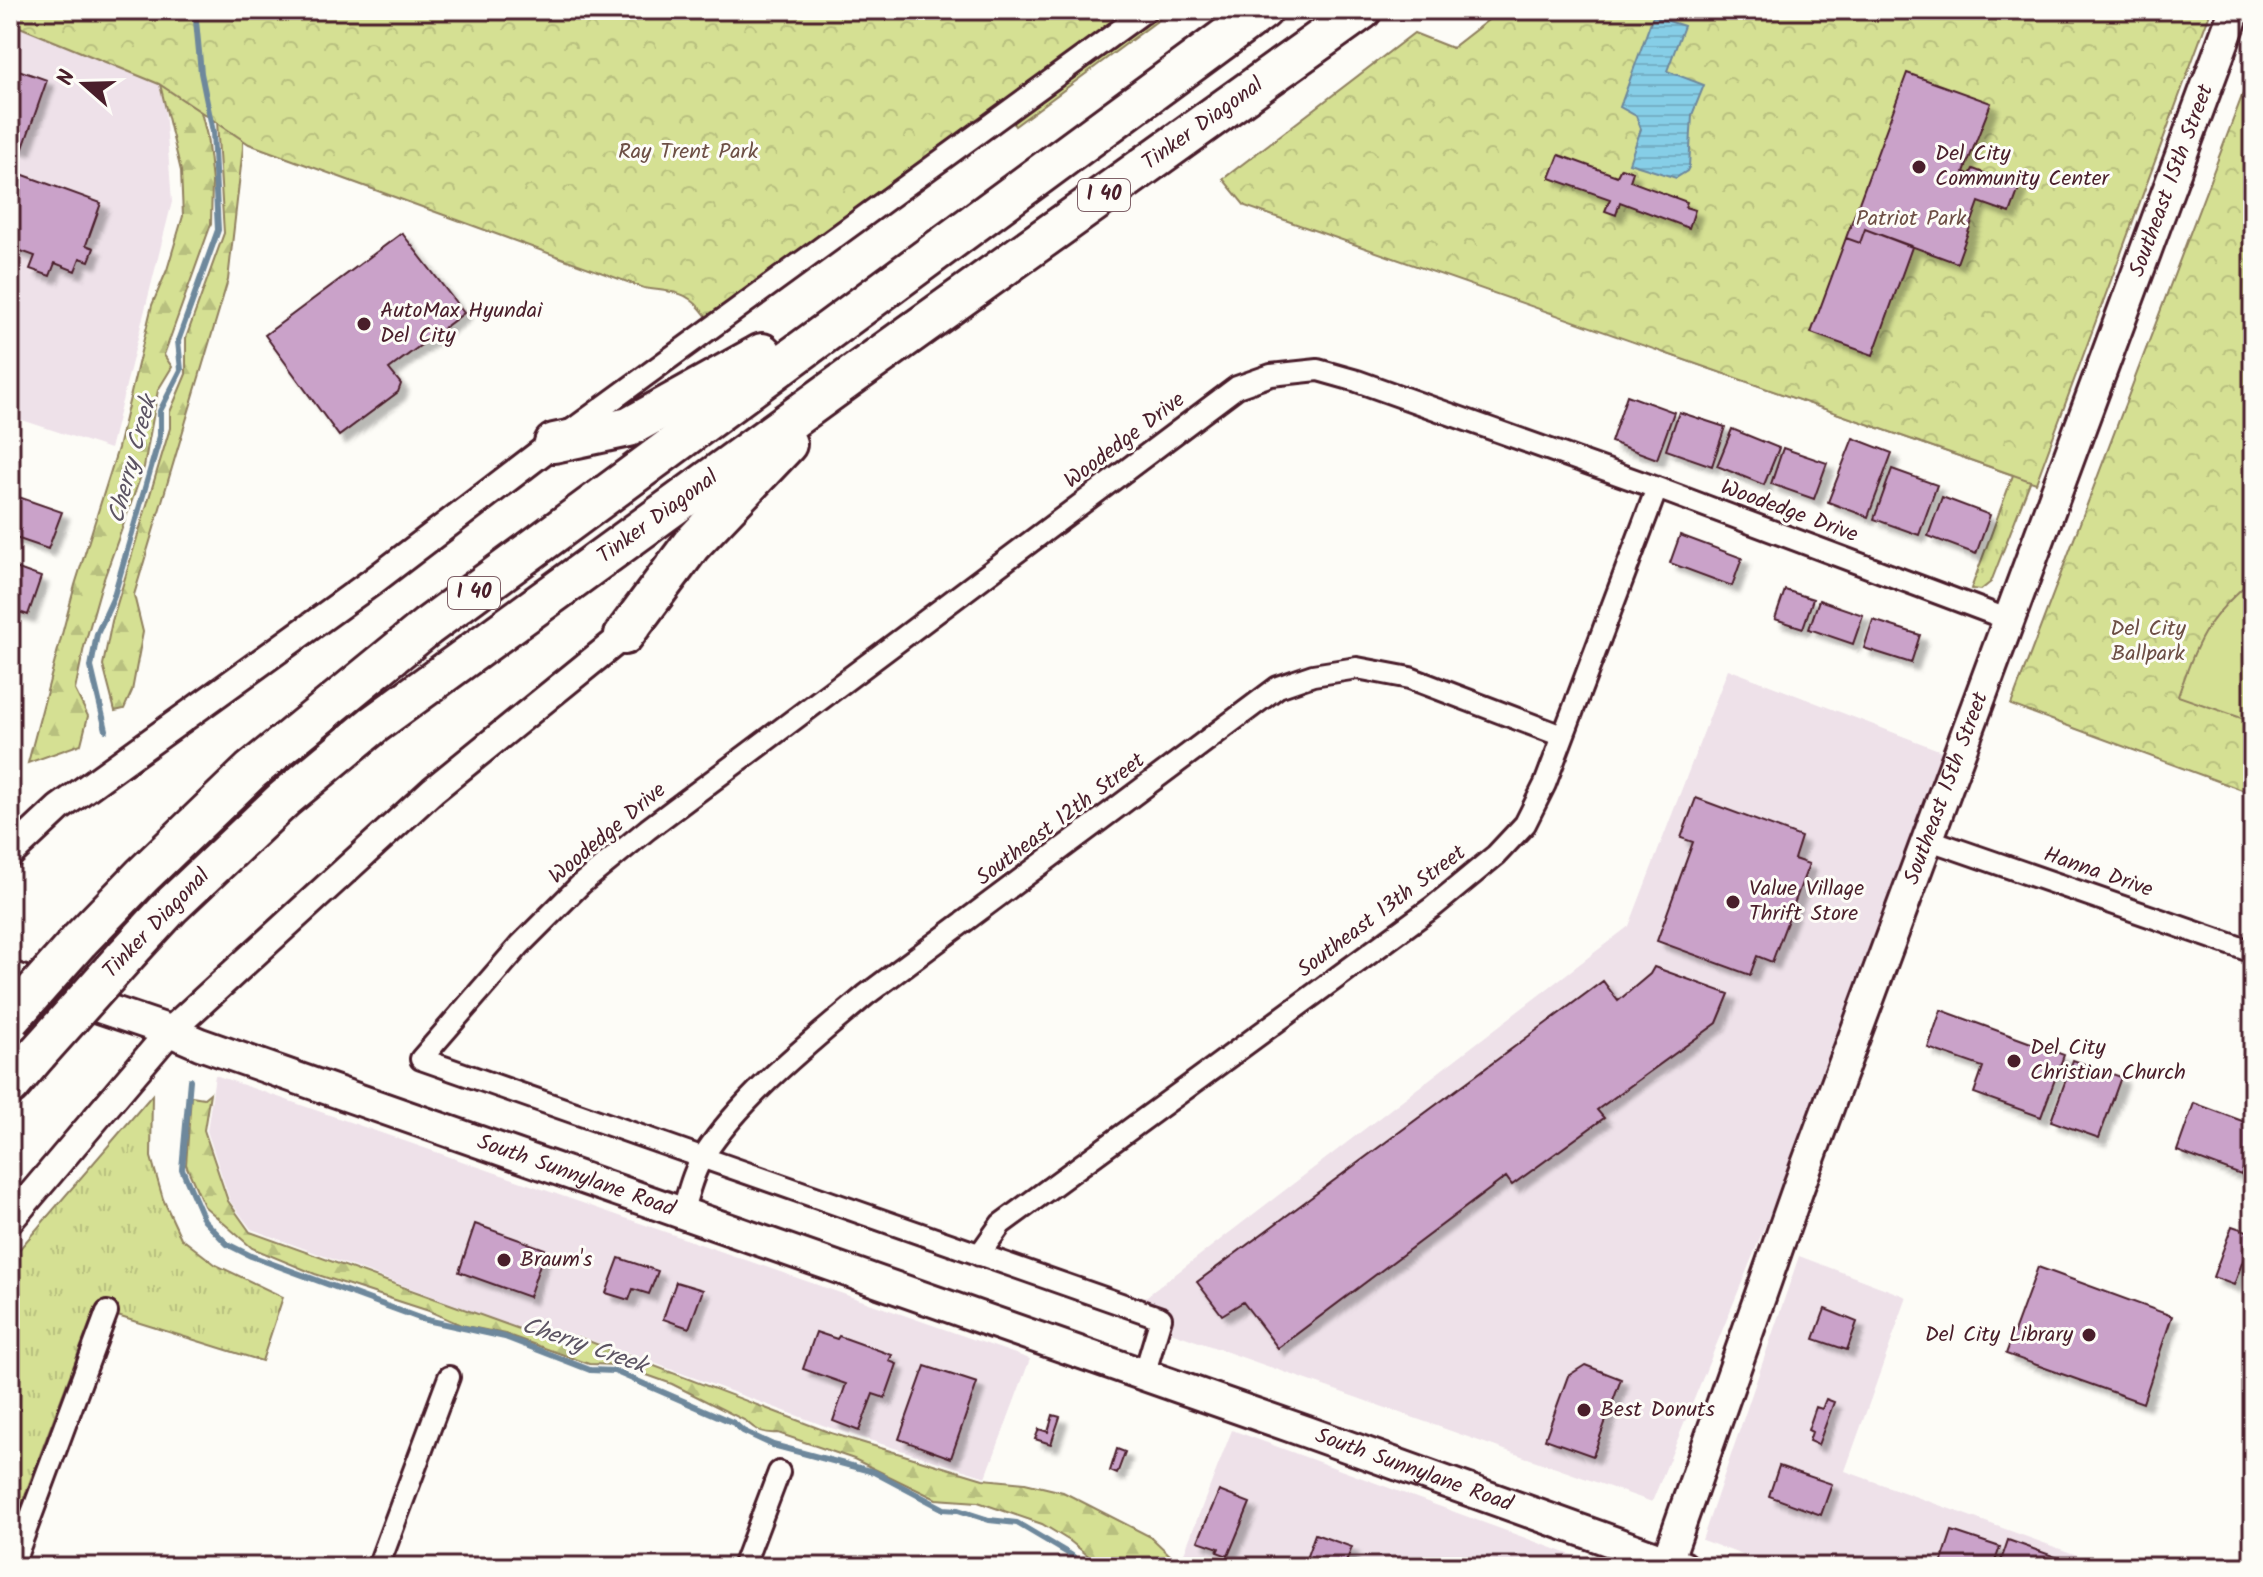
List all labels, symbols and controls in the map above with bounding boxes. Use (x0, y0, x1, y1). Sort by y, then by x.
north arrow (44, 44, 124, 124)
text: N (49, 65, 86, 91)
street label: Tinker Diagonal (1135, 68, 1272, 180)
street label: Southeast 15th Street (2120, 79, 2224, 282)
park label: Ray Trent Park (618, 135, 759, 170)
place label: Del City Community Center (1935, 137, 2111, 197)
marker: Del City Community Center (1910, 158, 1928, 176)
road number: I 40 (1078, 179, 1130, 211)
park label: Patriot Park (1856, 202, 1967, 237)
place label: AutoMax Hyundai Del City (380, 294, 543, 354)
marker: AutoMax Hyundai Del City (355, 315, 373, 333)
street label: Woodedge Drive (1057, 384, 1193, 498)
water label: Cherry Creek (97, 389, 170, 528)
street label: Tinker Diagonal (590, 461, 726, 573)
street label: Woodedge Drive (1715, 471, 1863, 553)
road number: I 40 (448, 577, 500, 609)
park label: Del City Ballpark (2110, 612, 2186, 672)
street label: Southeast 15th Street (1895, 687, 1998, 890)
street label: Southeast 12th Street (969, 744, 1153, 895)
street label: Woodedge Drive (542, 774, 674, 894)
street label: Southeast 13th Street (1290, 836, 1474, 987)
street label: Hanna Drive (2039, 838, 2157, 908)
street label: Tinker Diagonal (95, 860, 220, 987)
place label: Value Village Thrift Store (1749, 872, 1864, 932)
marker: Value Village Thrift Store (1724, 893, 1742, 911)
place label: Del City Christian Church (2030, 1031, 2186, 1091)
marker: Del City Christian Church (2005, 1052, 2023, 1070)
street label: South Sunnylane Road (472, 1125, 681, 1227)
place label: Braum's (520, 1243, 593, 1278)
marker: Braum's (495, 1251, 513, 1269)
water label: Cherry Creek (516, 1306, 655, 1387)
place label: Del City Library (1925, 1318, 2074, 1353)
marker: Del City Library (2080, 1326, 2098, 1344)
place label: Best Donuts (1600, 1393, 1716, 1428)
marker: Best Donuts (1575, 1401, 1593, 1419)
street label: South Sunnylane Road (1310, 1419, 1518, 1522)

